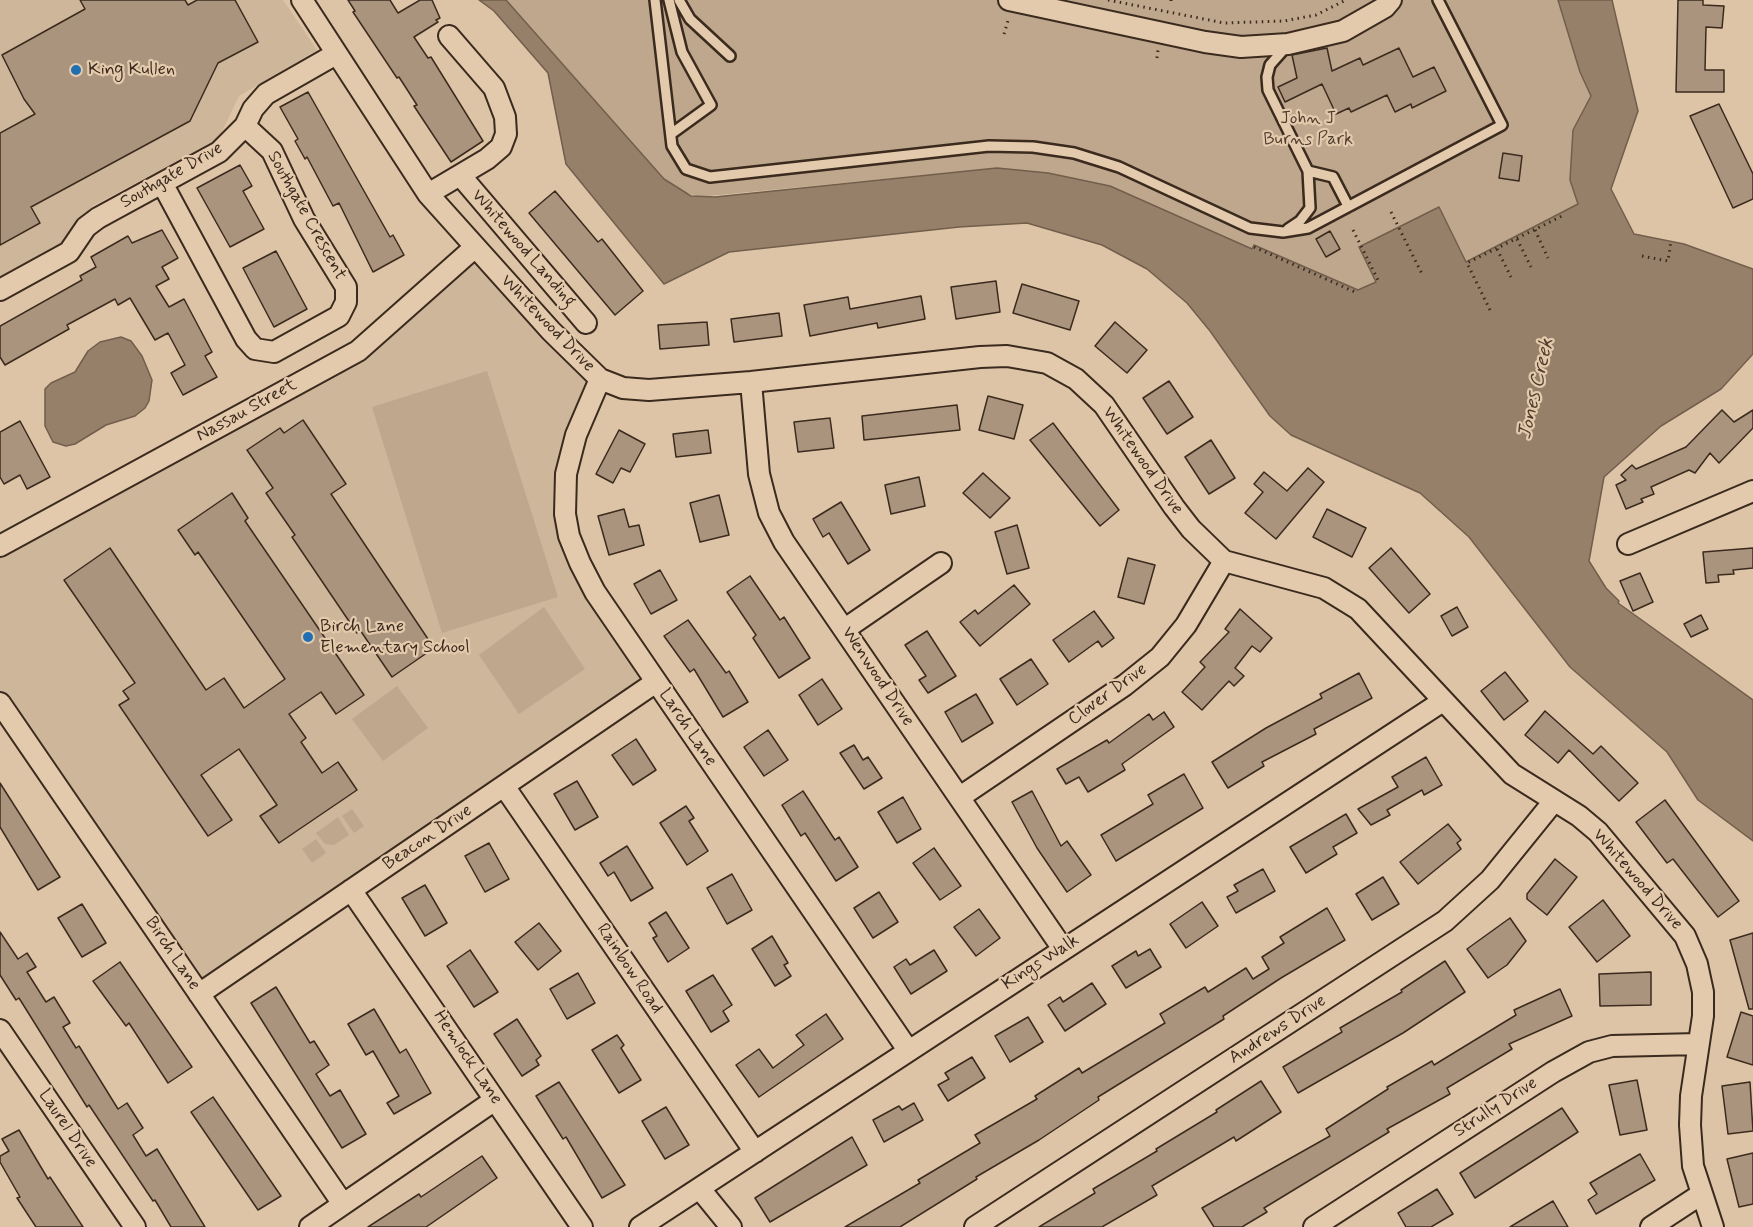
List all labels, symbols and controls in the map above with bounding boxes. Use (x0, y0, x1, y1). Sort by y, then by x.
place label: King Kullen (88, 59, 175, 81)
marker: King Kullen (69, 63, 83, 77)
park label: John J Burns Park (1263, 108, 1353, 150)
street label: Southgate Drive (117, 138, 227, 214)
street label: Southgate Crescent (262, 148, 350, 284)
street label: Whitewood Landing (466, 186, 580, 312)
street label: Whitewood Drive (495, 271, 599, 377)
water label: Jones Creek (1514, 336, 1560, 442)
street label: Nassau Street (193, 375, 301, 447)
street label: Whitewood Drive (1097, 403, 1187, 519)
place label: Birch Lane Elementary School (320, 616, 470, 658)
street label: Wenwood Drive (836, 623, 918, 731)
marker: Birch Lane Elementary School (301, 630, 315, 644)
street label: Clover Drive (1064, 659, 1152, 731)
street label: Larch Lane (653, 685, 721, 771)
street label: Beacon Drive (379, 800, 477, 876)
street label: Whitewood Drive (1587, 825, 1687, 935)
street label: Birch Lane (140, 913, 204, 995)
street label: Rainbow Road (591, 920, 667, 1018)
street label: Kings Walk (999, 930, 1083, 996)
street label: Andrews Drive (1225, 991, 1331, 1069)
street label: Hemlock Lane (428, 1007, 506, 1109)
street label: Strully Drive (1450, 1073, 1542, 1143)
street label: Laurel Drive (33, 1086, 101, 1172)

